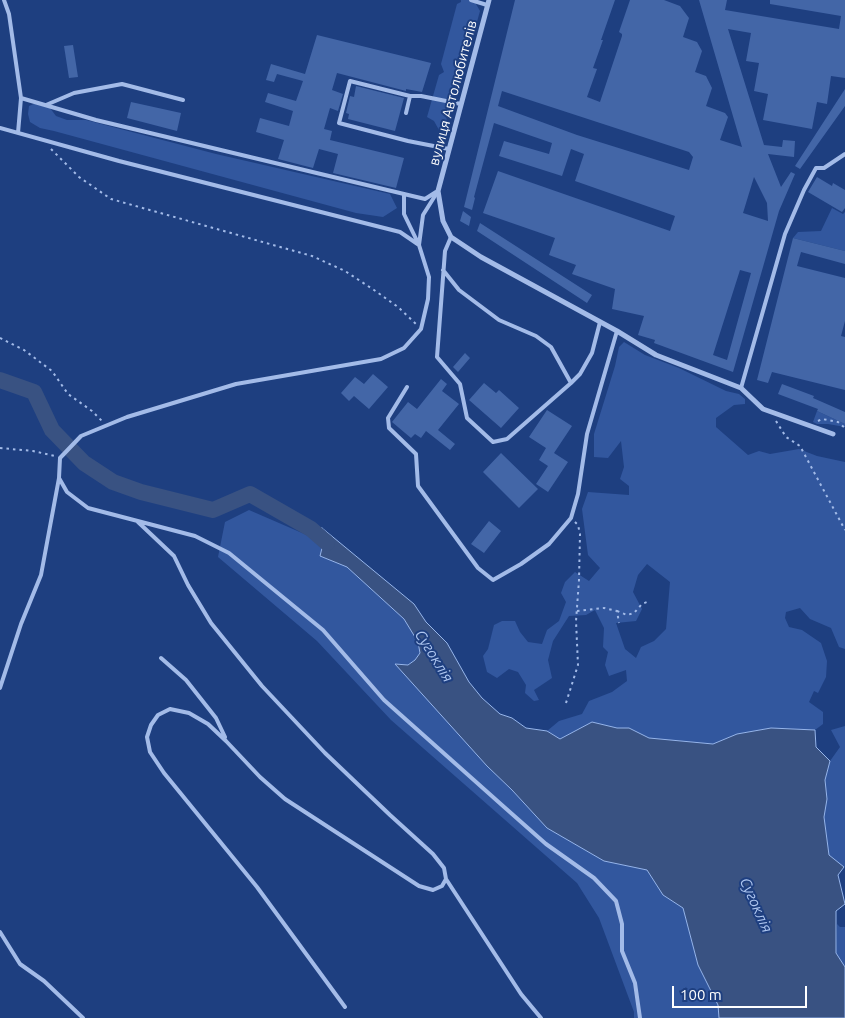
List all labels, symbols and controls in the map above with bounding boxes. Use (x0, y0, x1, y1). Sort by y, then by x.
street label: вулиця Автолюбителів (425, 18, 481, 168)
water label: Сугоклія (411, 627, 457, 685)
water label: Сугоклія (736, 875, 776, 935)
scale bar (675, 976, 810, 1008)
text: 100 m (680, 986, 722, 1003)

